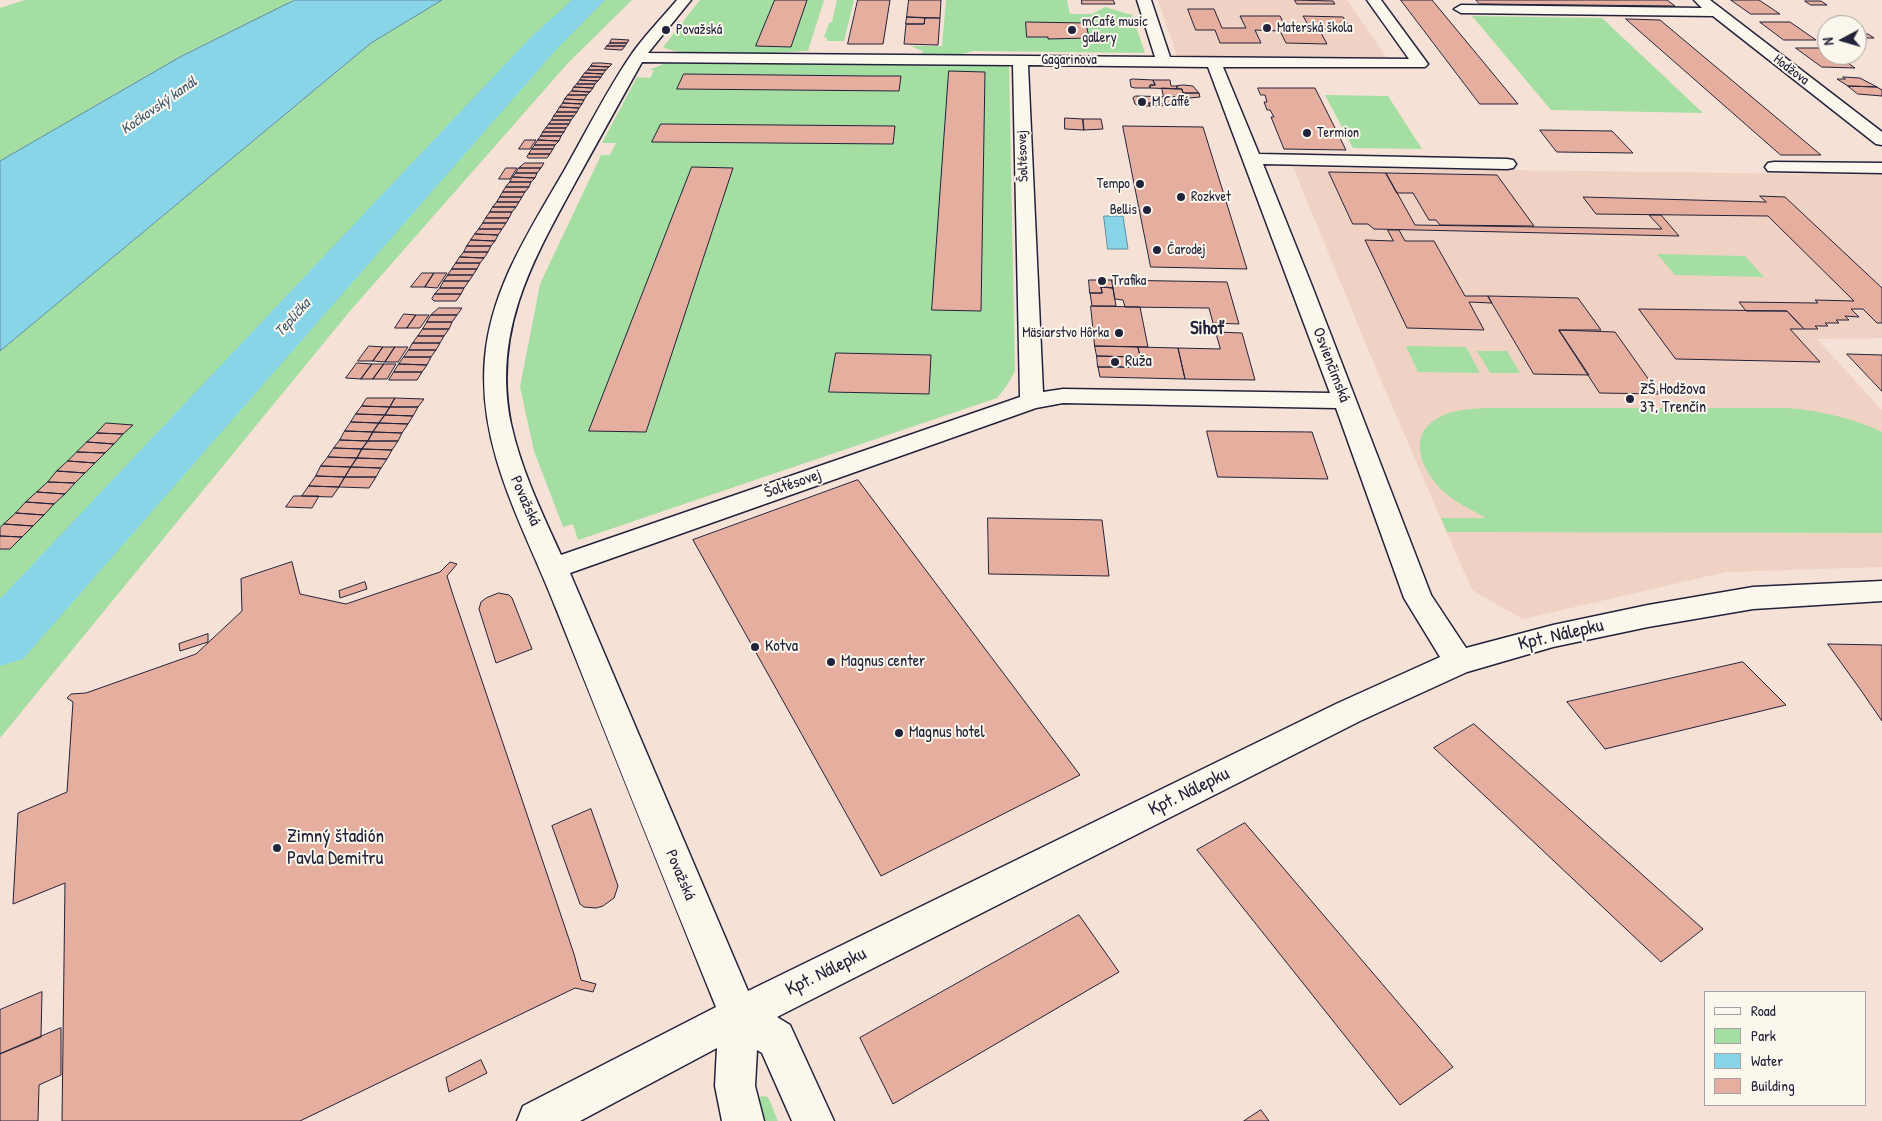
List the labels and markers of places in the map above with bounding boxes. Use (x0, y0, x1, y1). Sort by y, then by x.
place label: mCafé music gallery (1082, 14, 1148, 46)
place label: Materská škola (1277, 20, 1353, 36)
place label: Považská (676, 22, 722, 38)
marker: Materská škola (1261, 22, 1273, 34)
marker: Považská (660, 24, 672, 36)
marker: mCafé music gallery (1066, 24, 1078, 36)
place label: M Caffé (1152, 94, 1190, 110)
marker: M Caffé (1136, 96, 1148, 108)
place label: Termion (1317, 125, 1359, 141)
marker: Termion (1301, 127, 1313, 139)
place label: Tempo (1097, 176, 1130, 192)
marker: Tempo (1134, 178, 1146, 190)
place label: Rozkvet (1191, 189, 1231, 205)
marker: Rozkvet (1175, 191, 1187, 203)
place label: Bellis (1110, 202, 1137, 218)
marker: Bellis (1141, 204, 1153, 216)
place label: Čarodej (1167, 242, 1206, 258)
marker: Čarodej (1151, 244, 1163, 256)
place label: Trafika (1112, 273, 1146, 289)
marker: Trafika (1096, 275, 1108, 287)
place label: Mäsiarstvo Hôrka (1022, 325, 1109, 341)
marker: Mäsiarstvo Hôrka (1113, 327, 1125, 339)
place label: Ruža (1125, 352, 1152, 372)
marker: Ruža (1109, 356, 1121, 368)
place label: ZŠ Hodžova 37, Trenčín (1640, 380, 1706, 418)
marker: ZŠ Hodžova 37, Trenčín (1624, 393, 1636, 405)
place label: Kotva (765, 637, 798, 657)
marker: Kotva (749, 641, 761, 653)
place label: Magnus center (841, 652, 925, 672)
marker: Magnus center (825, 656, 837, 668)
place label: Magnus hotel (909, 723, 985, 743)
marker: Magnus hotel (893, 727, 905, 739)
place label: Zimný štadión Pavla Demitru (287, 826, 384, 870)
marker: Zimný štadión Pavla Demitru (271, 842, 283, 854)

